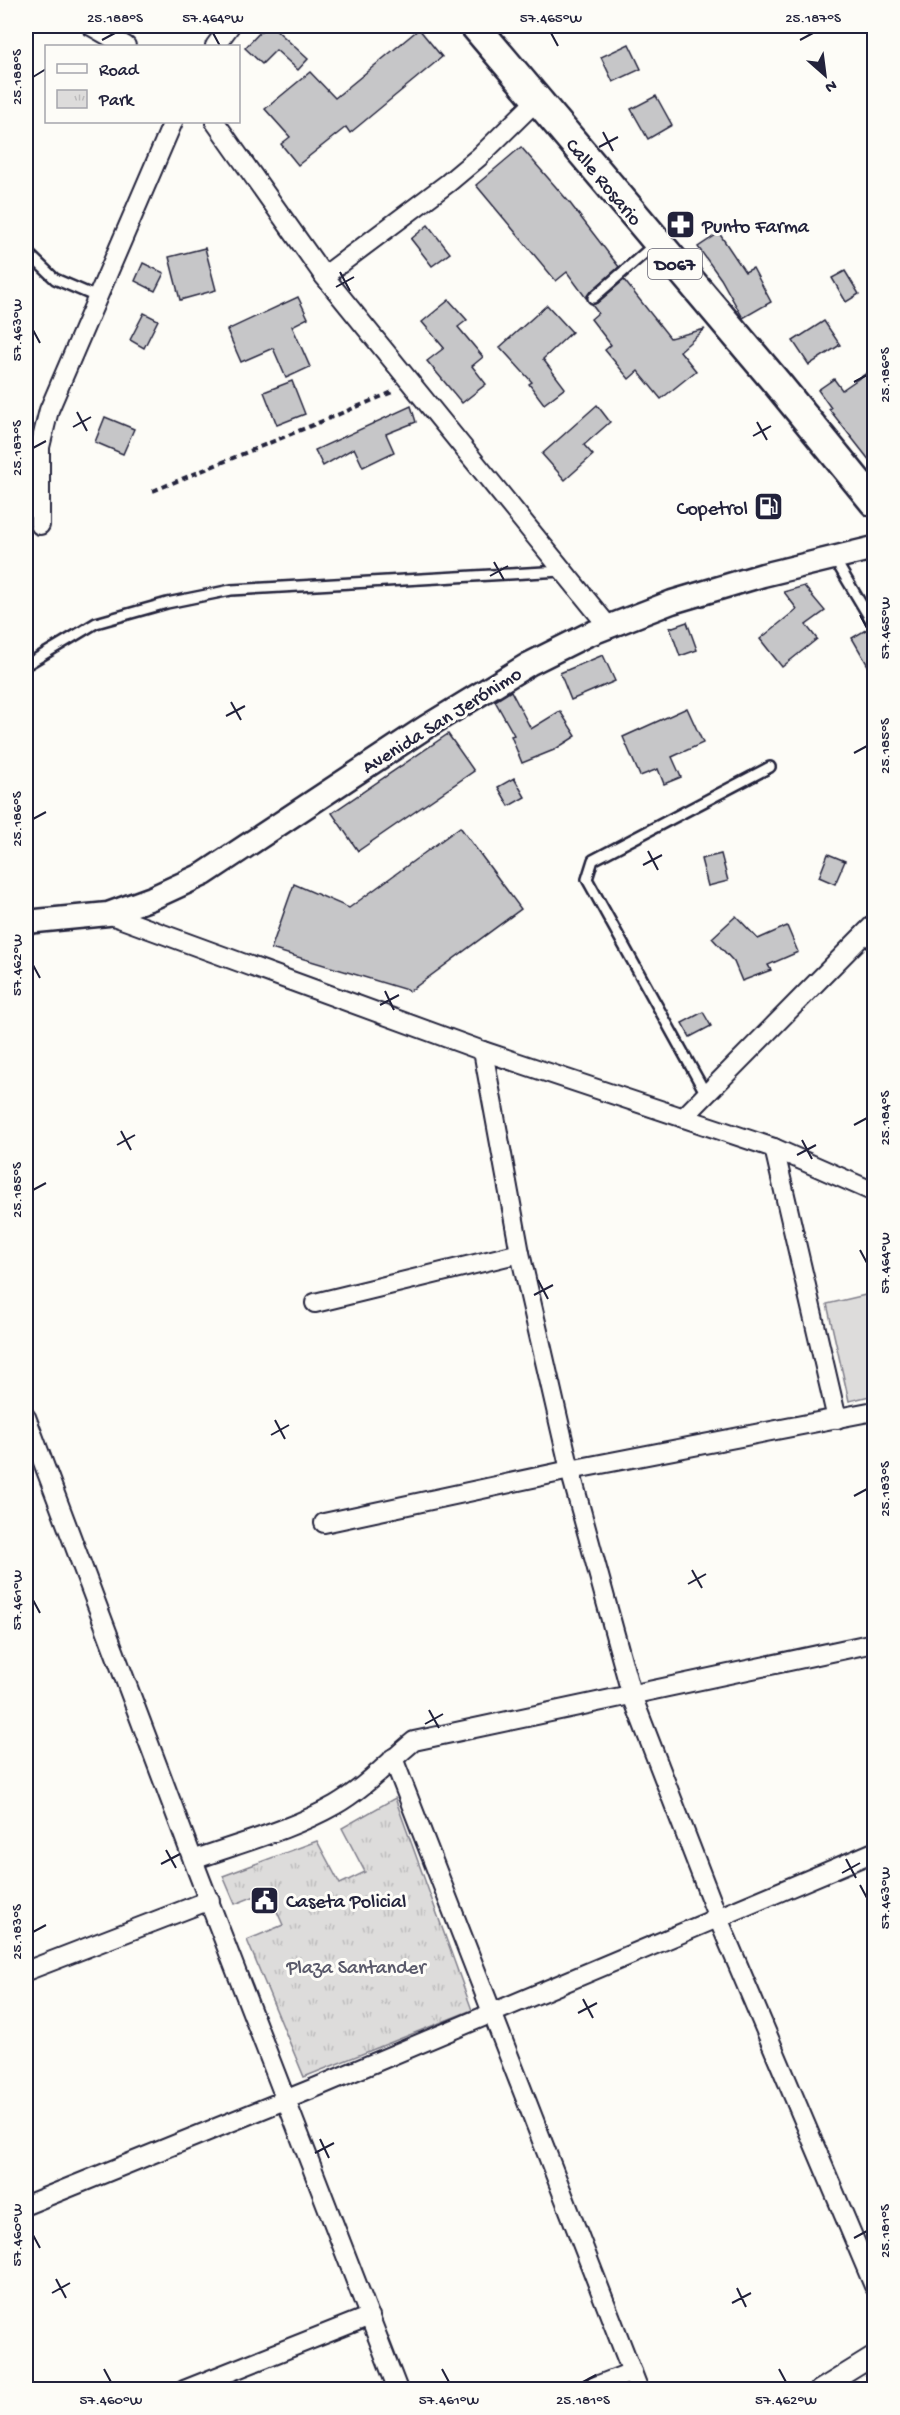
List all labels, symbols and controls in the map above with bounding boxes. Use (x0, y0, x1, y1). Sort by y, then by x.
text: 25.188°S (87, 10, 143, 28)
text: 57.464°W (182, 10, 244, 28)
text: 57.465°W (520, 10, 582, 28)
text: 25.187°S (785, 10, 841, 28)
legend (45, 45, 240, 123)
north arrow (795, 45, 855, 105)
text: 25.188°S (9, 49, 27, 105)
text: Road (99, 61, 140, 82)
text: N (821, 74, 839, 96)
text: Park (98, 91, 135, 112)
street label: Calle Rosario (559, 135, 645, 232)
pharmacy icon: Punto Farma (665, 209, 697, 241)
place label: Punto Farma (701, 217, 810, 240)
road number: D067 (648, 249, 702, 279)
text: 57.463°W (9, 299, 27, 361)
text: 25.186°S (877, 347, 895, 403)
text: 25.187°S (9, 420, 27, 476)
fuel station icon: Copetrol (753, 491, 785, 523)
place label: Copetrol (677, 499, 748, 522)
text: 57.465°W (877, 597, 895, 659)
street label: Avenida San Jerónimo (359, 664, 527, 780)
text: 25.185°S (877, 718, 895, 774)
text: 25.186°S (9, 791, 27, 847)
text: 57.462°W (9, 934, 27, 996)
text: 25.184°S (877, 1090, 895, 1146)
text: 25.185°S (9, 1162, 27, 1218)
text: 57.464°W (877, 1232, 895, 1294)
text: 25.183°S (877, 1461, 895, 1517)
text: 57.461°W (9, 1569, 27, 1630)
text: 57.463°W (877, 1867, 895, 1929)
public building icon: Caseta Policial (249, 1884, 281, 1916)
place label: Caseta Policial (286, 1892, 406, 1915)
text: 25.183°S (9, 1904, 27, 1960)
park label: Plaza Santander (286, 1958, 427, 1981)
text: 57.460°W (9, 2203, 27, 2267)
text: 25.181°S (877, 2204, 895, 2258)
text: 57.460°W (79, 2392, 143, 2410)
text: 57.461°W (419, 2392, 480, 2410)
text: 25.181°S (556, 2392, 610, 2410)
text: 57.462°W (755, 2392, 817, 2410)

